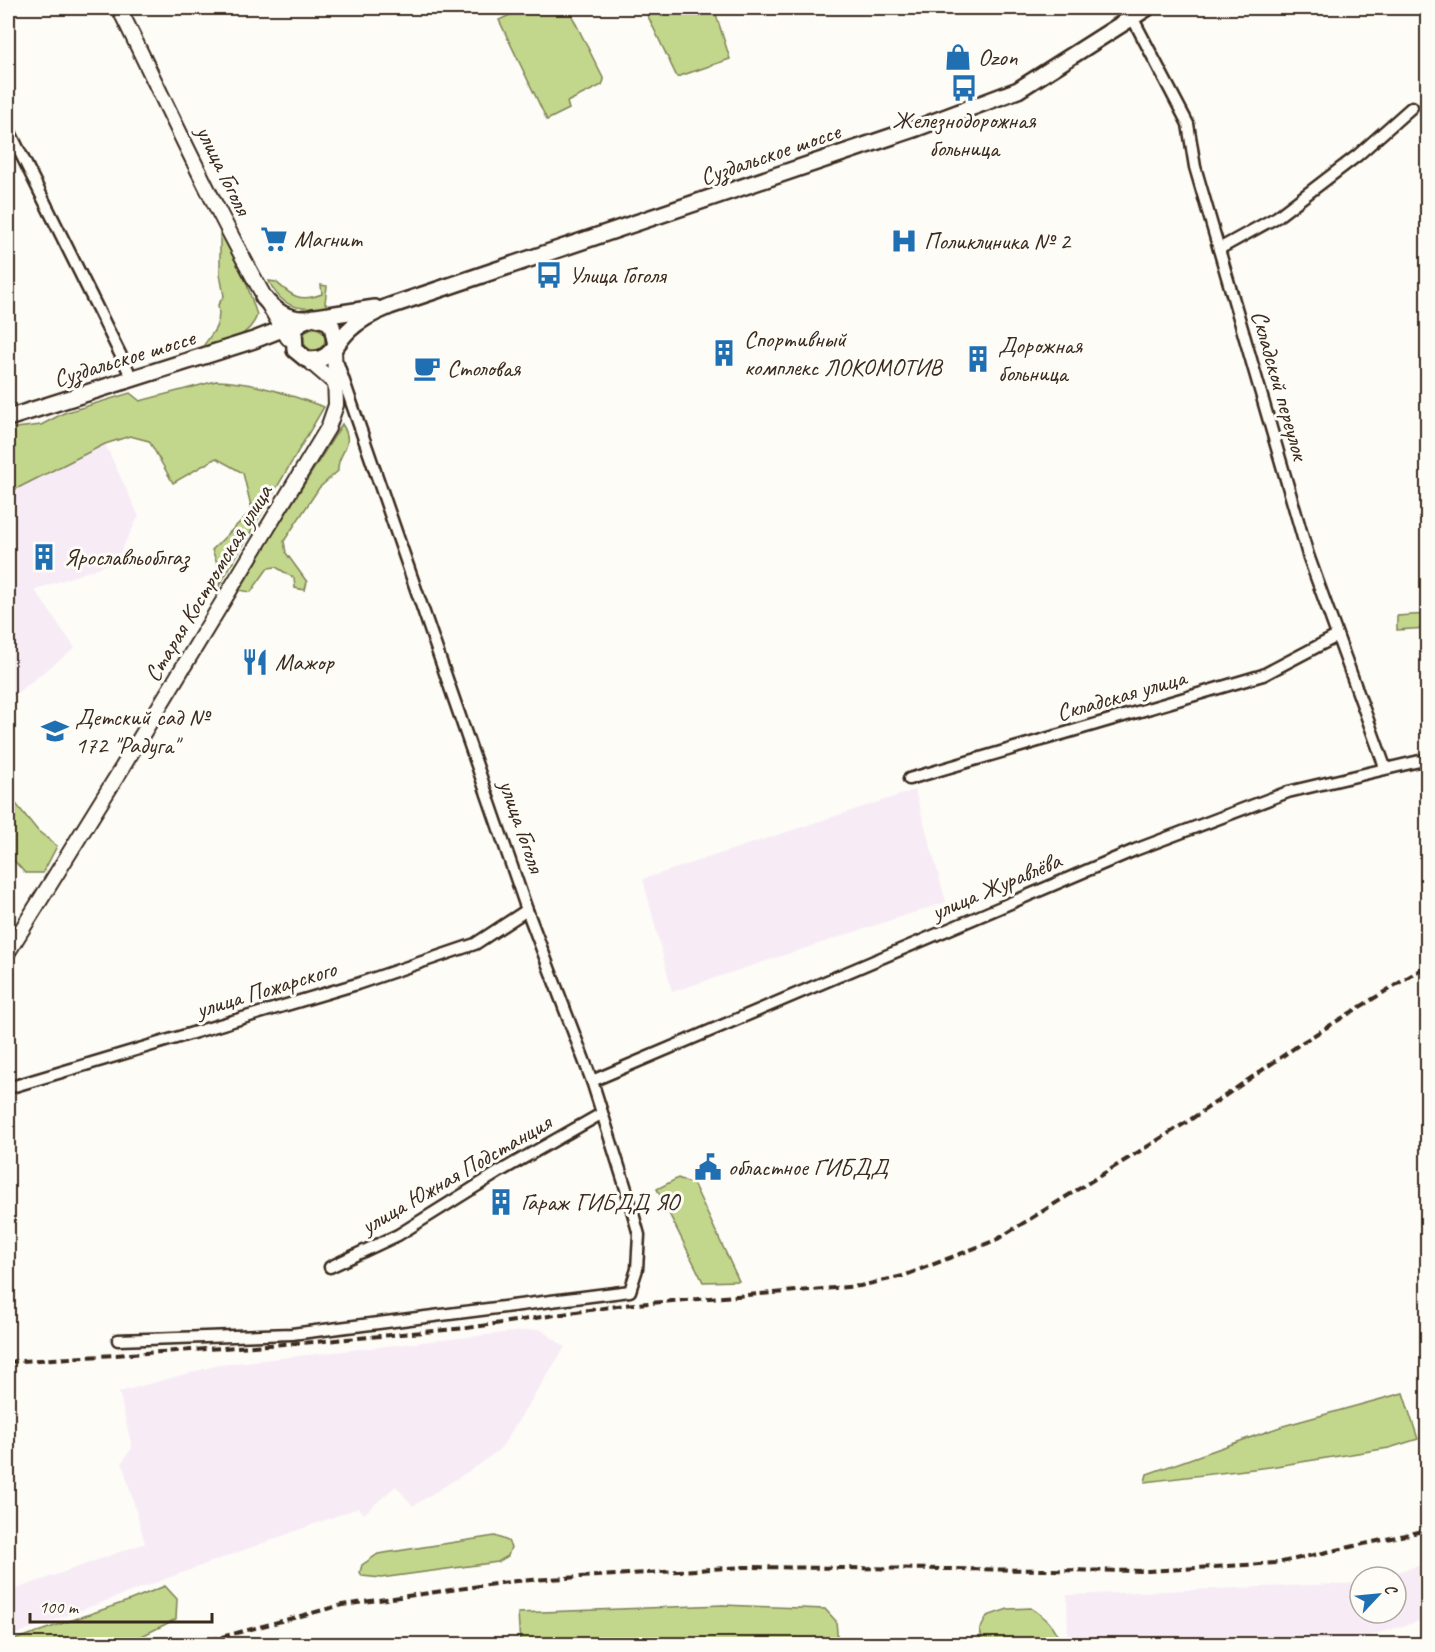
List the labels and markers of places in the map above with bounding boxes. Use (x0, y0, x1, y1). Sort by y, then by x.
shop icon: Ozon (943, 42, 973, 72)
place label: Ozon (978, 42, 1018, 72)
bus stop icon: Железнодорожная больница (949, 73, 979, 103)
place label: Железнодорожная больница (892, 105, 1037, 163)
supermarket icon: Магнит (259, 224, 289, 254)
place label: Магнит (294, 224, 363, 254)
hospital icon: Поликлиника № 2 (889, 226, 919, 256)
place label: Поликлиника № 2 (924, 226, 1072, 256)
bus stop icon: Улица Гоголя (534, 260, 564, 290)
place label: Улица Гоголя (569, 260, 667, 290)
place label: Спортивный комплекс ЛОКОМОТИВ (744, 324, 944, 382)
place label: Дорожная больница (998, 330, 1083, 388)
building icon: Спортивный комплекс ЛОКОМОТИВ (709, 338, 739, 368)
building icon: Дорожная больница (963, 344, 993, 374)
cafe icon: Столовая (412, 353, 442, 383)
place label: Столовая (447, 353, 522, 383)
building icon: Ярославльоблгаз (29, 542, 59, 572)
place label: Ярославльоблгаз (64, 542, 191, 573)
restaurant icon: Мажор (240, 647, 270, 677)
place label: Мажор (275, 647, 336, 677)
place label: Детский сад № 172 "Радуга" (75, 702, 211, 760)
school or university icon: Детский сад № 172 "Радуга" (40, 716, 70, 746)
public building icon: областное ГИБДД (693, 1152, 723, 1182)
place label: областное ГИБДД (728, 1152, 890, 1182)
building icon: Гараж ГИБДД ЯО (486, 1187, 516, 1217)
place label: Гараж ГИБДД ЯО (521, 1187, 682, 1217)

